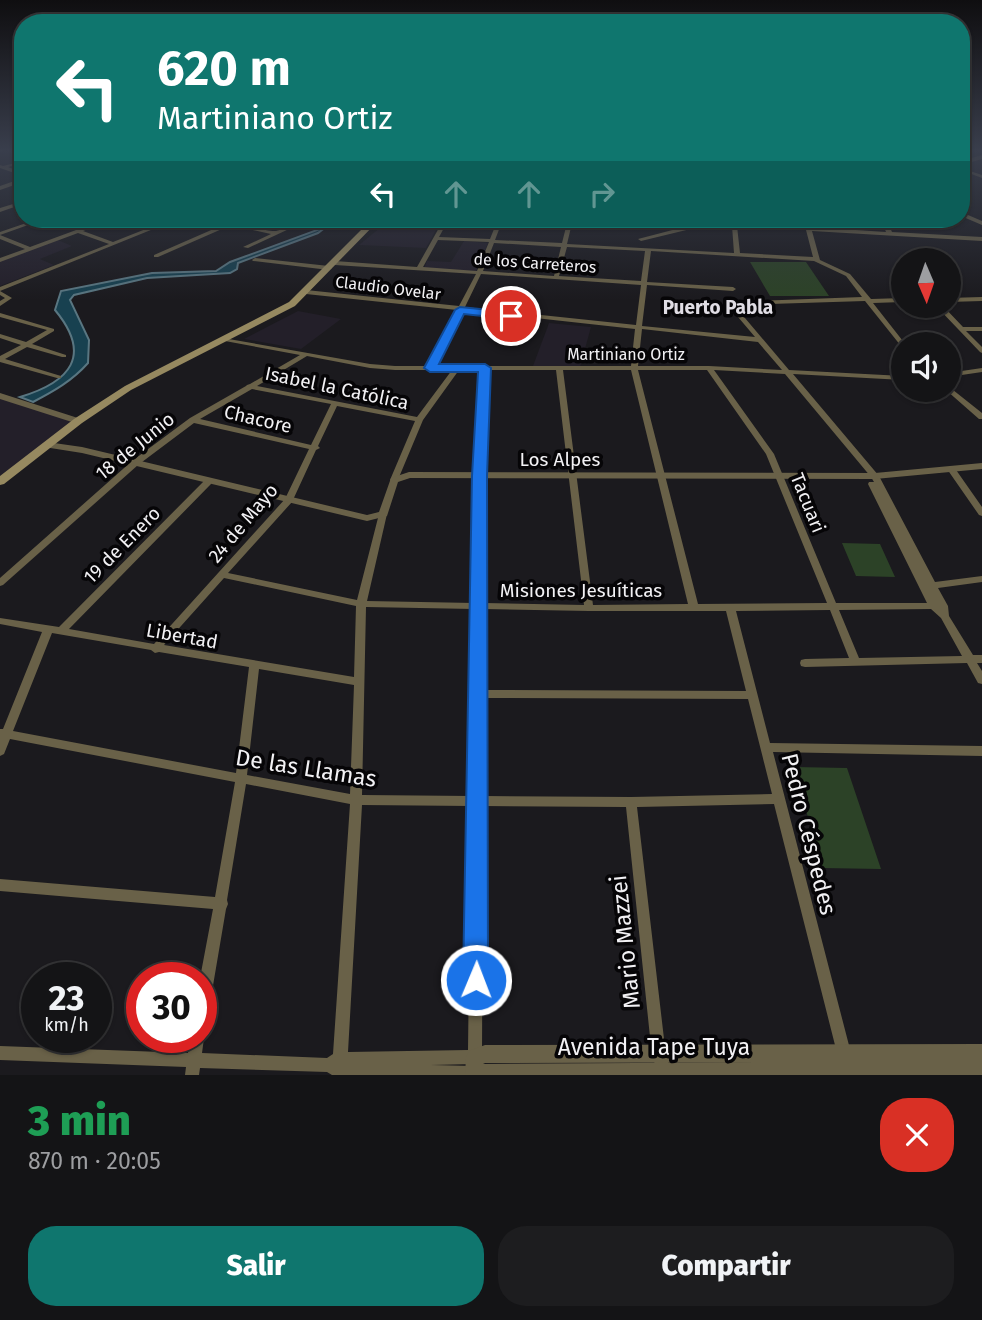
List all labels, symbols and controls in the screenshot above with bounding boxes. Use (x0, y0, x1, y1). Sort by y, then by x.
text: 620 m (157, 39, 291, 98)
icon: left (42, 42, 133, 133)
text: Martiniano Ortiz (157, 99, 392, 137)
icon: left (364, 175, 402, 213)
icon: ahead (437, 175, 475, 213)
icon: ahead (510, 175, 548, 213)
icon: right (583, 175, 621, 213)
north arrow (891, 248, 961, 318)
map controls (891, 248, 961, 402)
street label: de los Carreteros (473, 249, 597, 277)
street label: Claudio Ovelar (334, 272, 443, 304)
pin (481, 286, 541, 346)
district label: Puerto Pabla (663, 296, 773, 319)
icon: arrive (492, 297, 530, 335)
button: sound (891, 332, 961, 402)
street label: Martiniano Ortiz (567, 345, 685, 364)
street label: Isabel la Católica (263, 362, 411, 414)
street label: Chacore (222, 400, 294, 438)
street label: 18 de Junio (91, 407, 179, 485)
street label: Los Alpes (520, 448, 601, 471)
street label: Tacuari (786, 470, 830, 536)
street label: 24 de Mayo (203, 479, 283, 567)
street label: 19 de Enero (79, 502, 165, 588)
street label: Misiones Jesuíticas (500, 579, 662, 602)
street label: Libertad (144, 618, 220, 654)
street label: De las Llamas (234, 743, 378, 793)
street label: Pedro Céspedes (775, 750, 843, 918)
street label: Mario Mazzei (604, 874, 646, 1010)
position arrow (439, 943, 513, 1017)
speed limit sign: 30 (126, 962, 217, 1053)
text: 23 (48, 977, 85, 1019)
text: km/h (44, 1014, 89, 1036)
street label: Avenida Tape Tuya (558, 1033, 750, 1061)
text: 3 min (28, 1096, 131, 1146)
button: close (880, 1098, 954, 1172)
text: 870 m · 20:05 (28, 1147, 161, 1175)
button: Salir (28, 1226, 484, 1306)
button: Compartir (498, 1226, 954, 1306)

